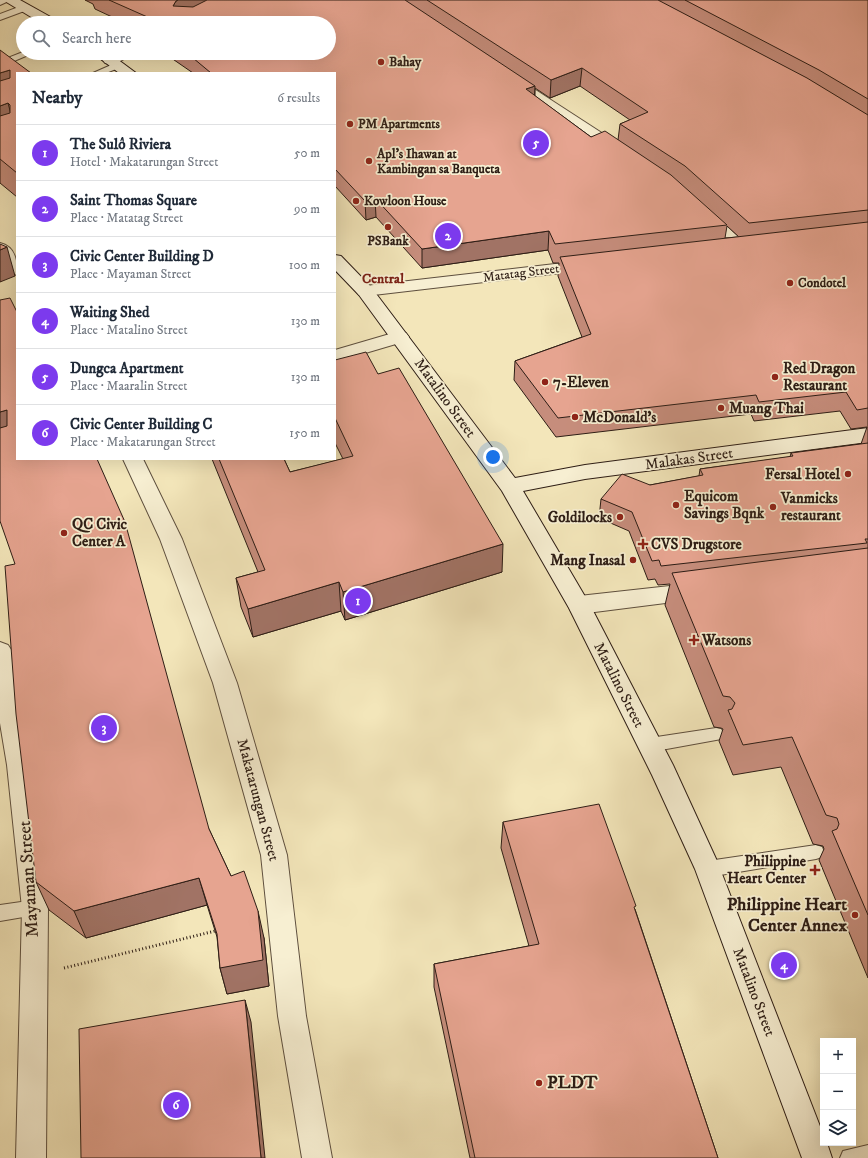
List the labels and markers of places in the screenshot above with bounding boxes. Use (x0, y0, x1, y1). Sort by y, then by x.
place label: Bahay (389, 54, 422, 71)
marker: Bahay (376, 57, 386, 67)
place label: PM Apartments (358, 116, 441, 133)
marker: PM Apartments (345, 119, 355, 129)
pin: 5 (523, 128, 549, 158)
place label: Apl's Ihawan at Kambingan sa Banqueta (376, 146, 500, 178)
marker: Apl's Ihawan at Kambingan sa Banqueta (364, 156, 374, 166)
place label: Kowloon House (364, 193, 447, 209)
marker: Kowloon House (351, 196, 361, 206)
pin: 2 (435, 221, 461, 251)
marker: PSBank (383, 222, 393, 232)
place label: PSBank (367, 233, 409, 249)
place label: Condotel (798, 275, 847, 291)
marker: Condotel (785, 278, 795, 288)
place label: Red Dragon Restaurant (783, 359, 856, 395)
marker: Red Dragon Restaurant (770, 372, 780, 382)
place label: 7-Eleven (553, 373, 609, 392)
marker: 7-Eleven (540, 377, 550, 387)
place label: Muang Thai (729, 399, 804, 418)
marker: Muang Thai (716, 403, 726, 413)
place label: McDonald's (583, 408, 656, 427)
marker: McDonald's (570, 412, 580, 422)
place label: Fersal Hotel (765, 465, 840, 484)
marker: Fersal Hotel (843, 469, 853, 479)
place label: Equicom Savings Bqnk (684, 487, 765, 524)
place label: Vanmicks restaurant (780, 489, 841, 525)
marker: Equicom Savings Bqnk (671, 500, 681, 510)
marker: Vanmicks restaurant (768, 502, 778, 512)
place label: Goldilocks (548, 508, 612, 527)
marker: Goldilocks (615, 512, 625, 522)
place label: QC Civic Center A (72, 515, 128, 551)
marker: QC Civic Center A (59, 528, 69, 538)
place label: CVS Drugstore (651, 535, 742, 554)
marker: CVS Drugstore (638, 539, 648, 549)
place label: Mang Inasal (550, 551, 625, 570)
marker: Mang Inasal (628, 555, 638, 565)
pin: 1 (345, 586, 371, 616)
place label: Watsons (701, 631, 751, 650)
marker: Watsons (689, 635, 699, 645)
pin: 3 (91, 713, 117, 743)
place label: Philippine Heart Center (727, 852, 807, 888)
marker: Philippine Heart Center (809, 864, 821, 876)
place label: Philippine Heart Center Annex (727, 894, 847, 937)
marker: Philippine Heart Center Annex (850, 910, 860, 920)
pin: 4 (771, 950, 797, 980)
place label: PLDT (547, 1072, 598, 1094)
marker: PLDT (534, 1078, 544, 1088)
pin: 6 (163, 1090, 189, 1120)

